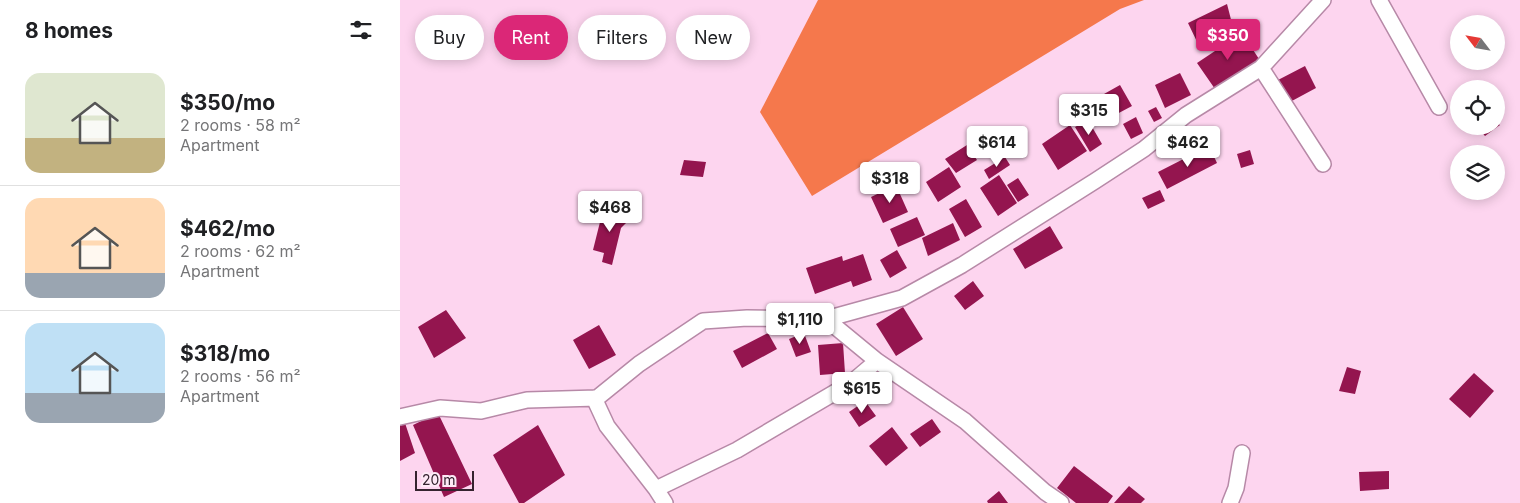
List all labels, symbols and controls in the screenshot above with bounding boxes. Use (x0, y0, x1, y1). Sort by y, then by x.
chip: Buy (415, 15, 484, 60)
chip: Rent (494, 15, 568, 60)
chip: Filters (578, 15, 666, 60)
chip: New (676, 15, 750, 60)
north arrow (1450, 15, 1505, 70)
map controls (1450, 15, 1505, 200)
icon: filters (347, 16, 375, 44)
text: 8 homes (25, 18, 113, 43)
pin: $350 (1198, 18, 1258, 61)
text: $350 (1207, 25, 1249, 45)
button: locate (1450, 80, 1505, 135)
text: $350/mo (180, 90, 275, 115)
icon: home (65, 93, 125, 153)
pin: $315 (1059, 94, 1119, 136)
text: $315 (1070, 100, 1108, 120)
text: 2 rooms · 58 m² (180, 115, 300, 135)
pin: $614 (967, 126, 1027, 168)
pin: $462 (1158, 126, 1218, 168)
text: $614 (978, 132, 1016, 152)
text: $462 (1167, 132, 1209, 152)
text: Apartment (180, 135, 260, 155)
button: layers (1450, 145, 1505, 200)
pin: $318 (860, 162, 920, 204)
text: $318 (871, 168, 909, 188)
pin: $468 (580, 190, 640, 233)
text: $468 (589, 197, 631, 217)
text: $462/mo (180, 216, 275, 241)
icon: home (65, 218, 125, 278)
text: 2 rooms · 62 m² (180, 241, 301, 261)
text: Apartment (180, 261, 260, 281)
pin: $1,110 (759, 302, 841, 345)
text: $1,110 (777, 309, 823, 329)
text: $318/mo (180, 341, 270, 366)
icon: home (65, 343, 125, 403)
text: 2 rooms · 56 m² (180, 366, 301, 386)
pin: $615 (832, 372, 892, 414)
text: $615 (843, 378, 881, 398)
text: Apartment (180, 386, 260, 406)
scale bar (415, 468, 474, 491)
text: 20 m (422, 471, 456, 488)

